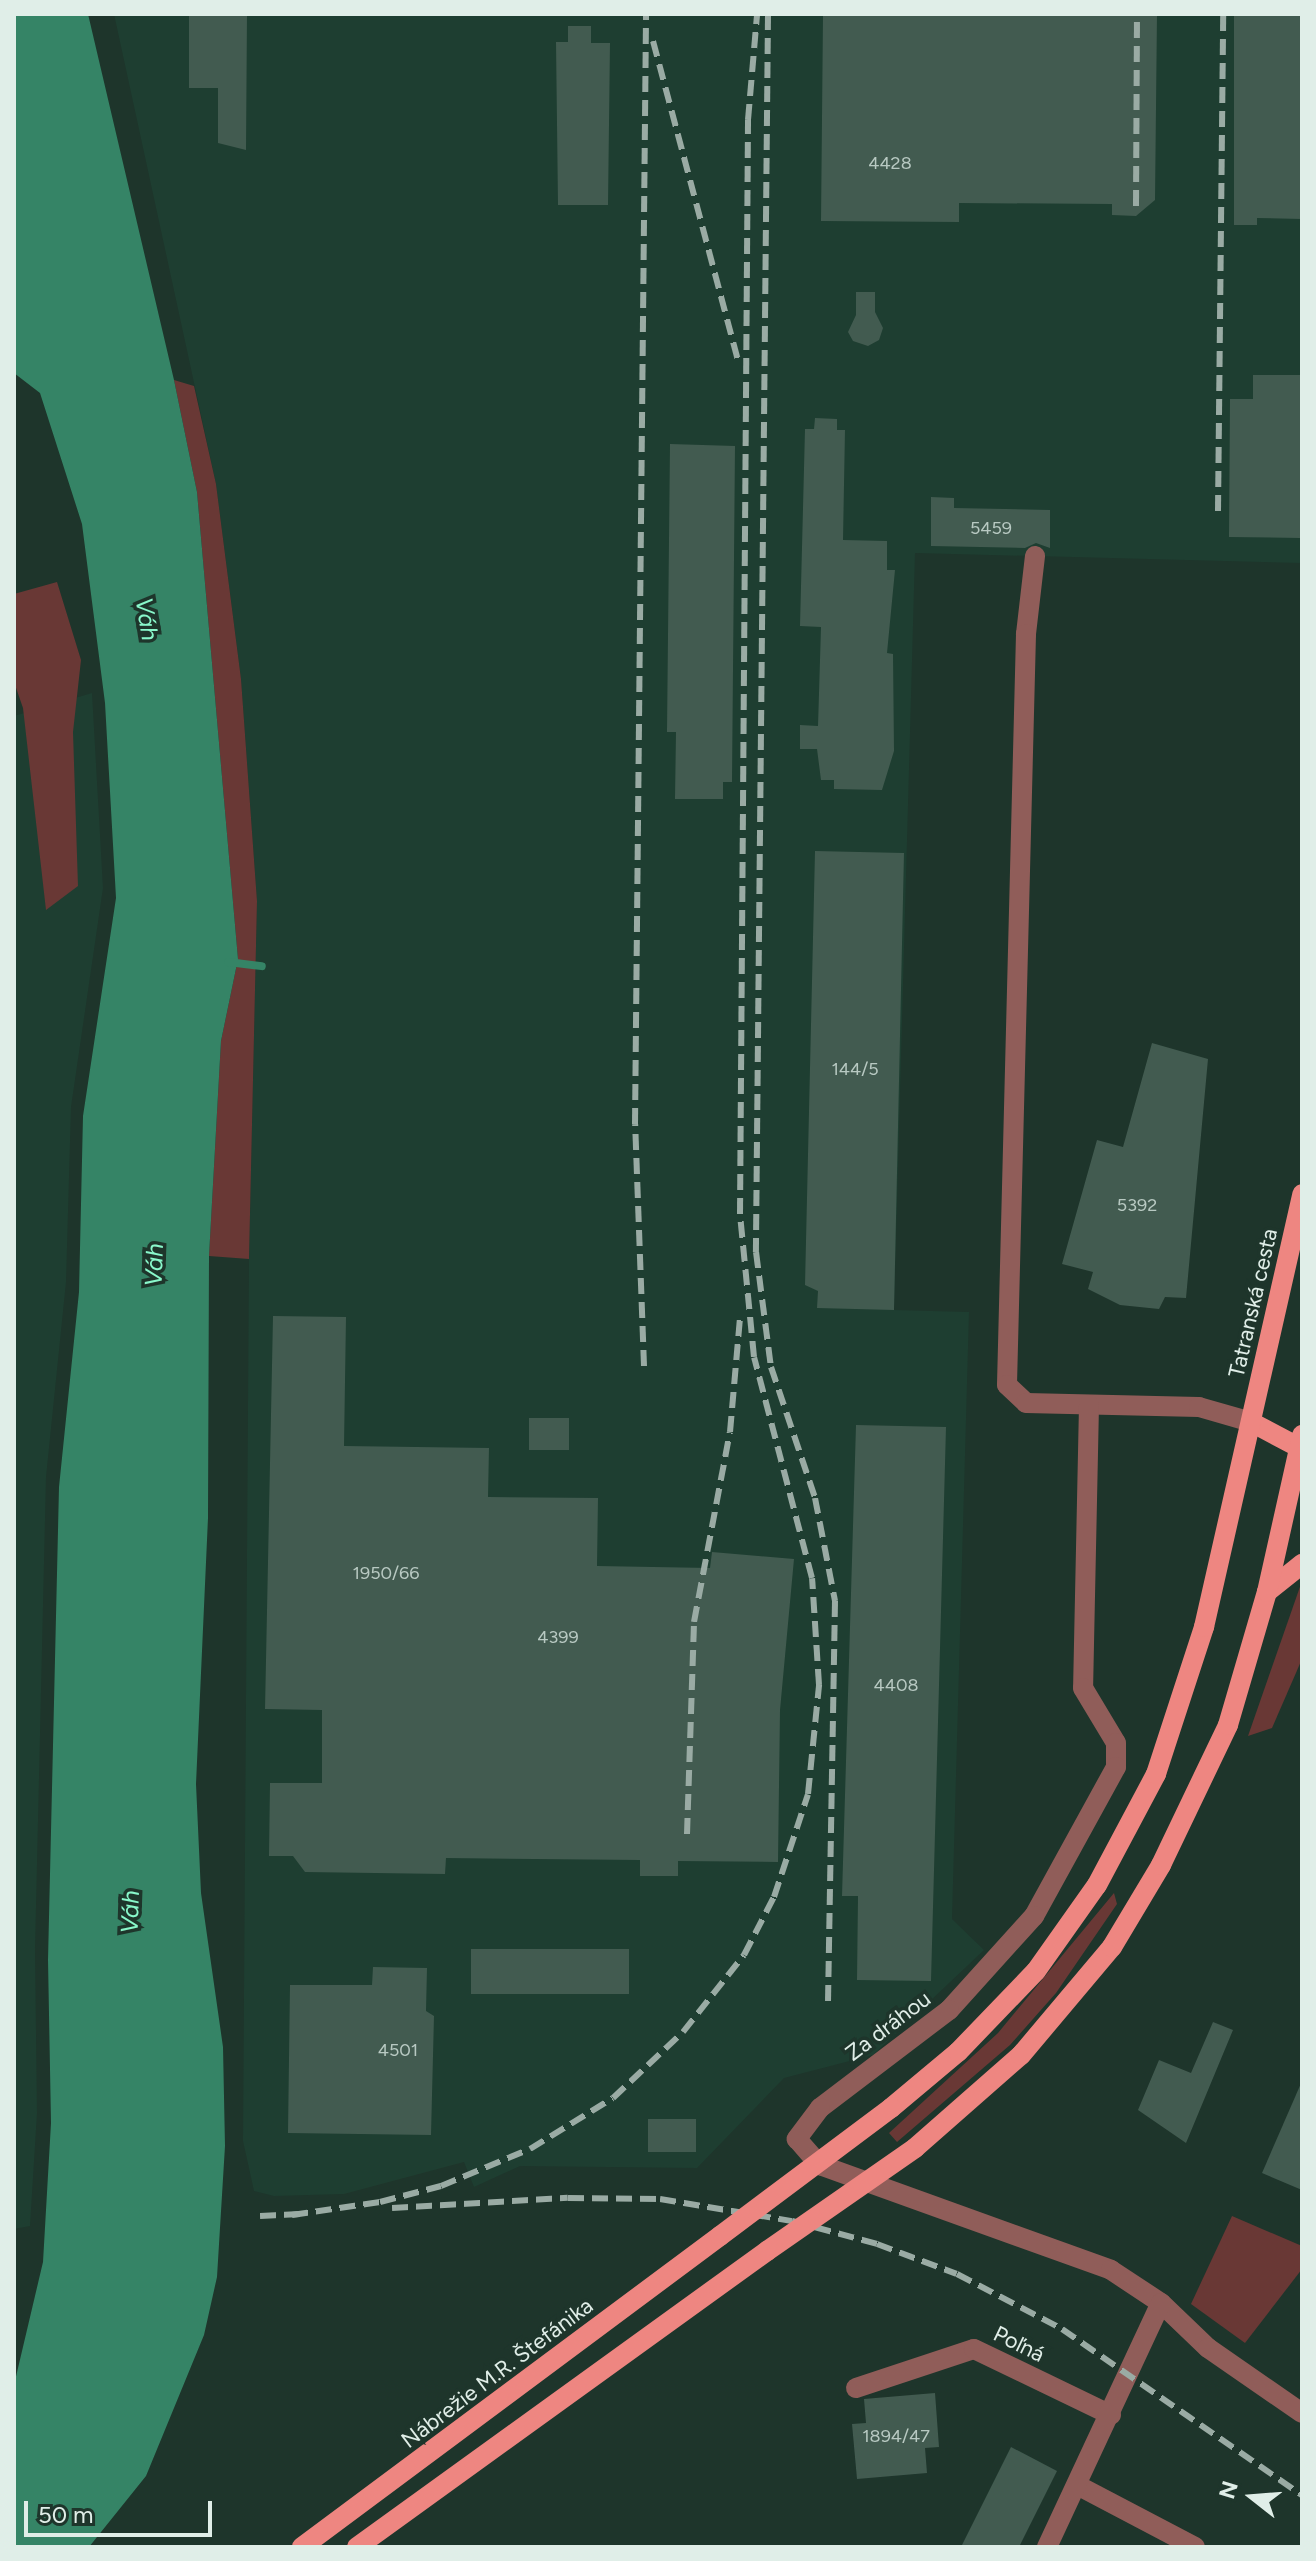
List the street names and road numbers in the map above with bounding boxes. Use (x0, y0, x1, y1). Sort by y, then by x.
street label: Tatranská cesta (1223, 1226, 1283, 1380)
street label: Za dráhou (840, 1985, 936, 2067)
street label: Nábrežie M.R. Štefánika (396, 2292, 598, 2454)
street label: Poľná (989, 2320, 1049, 2368)

